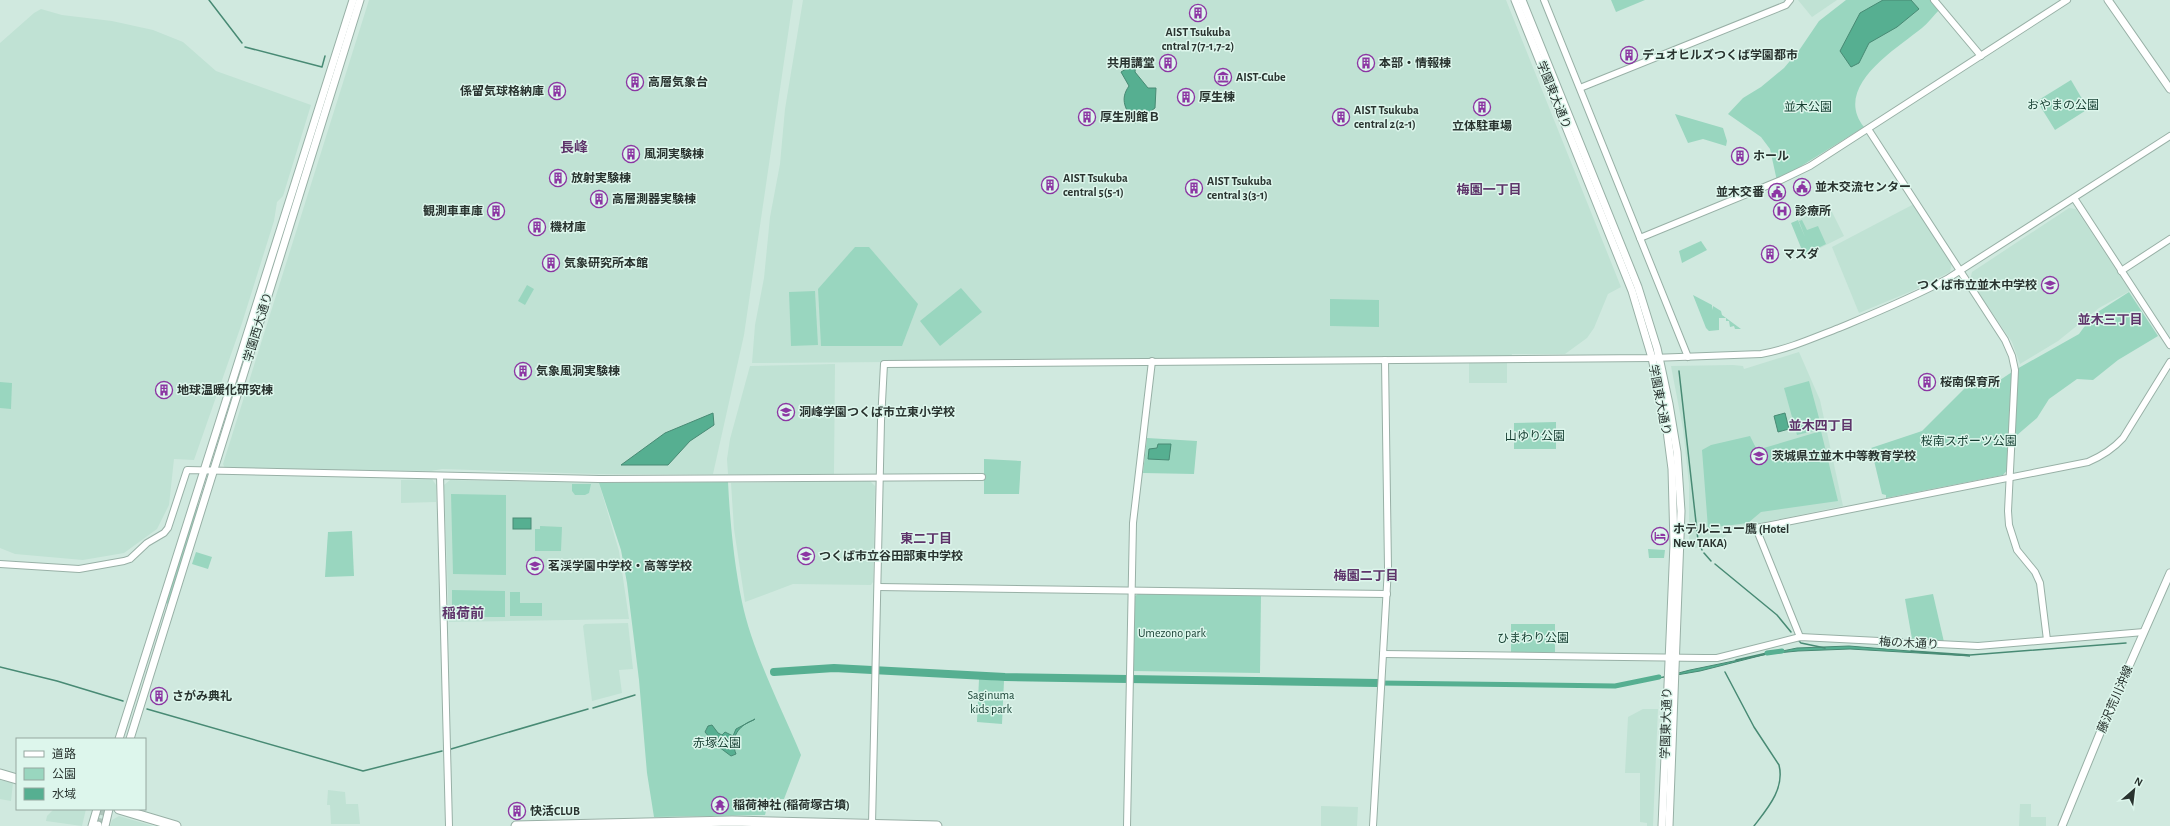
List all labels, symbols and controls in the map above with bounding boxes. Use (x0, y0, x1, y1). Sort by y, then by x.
building icon: AIST Tsukuba cntral 7(7-1,7-2) (1188, 3, 1208, 23)
place label: AIST Tsukuba cntral 7(7-1,7-2) (1162, 26, 1234, 53)
building icon: デュオヒルズつくば学園都市 (1619, 45, 1639, 65)
place label: デュオヒルズつくば学園都市 (1642, 48, 1798, 61)
building icon: 共用講堂 (1158, 53, 1178, 73)
building icon: 本部・情報棟 (1356, 53, 1376, 73)
place label: 共用講堂 (1107, 56, 1155, 69)
place label: 本部・情報棟 (1379, 56, 1451, 69)
street label: 学園東大通り (1535, 59, 1574, 131)
museum icon: AIST-Cube (1213, 67, 1233, 87)
place label: AIST-Cube (1236, 71, 1286, 83)
building icon: 高層気象台 (625, 72, 645, 92)
place label: 高層気象台 (648, 75, 708, 88)
building icon: 係留気球格納庫 (547, 81, 567, 101)
place label: 係留気球格納庫 (460, 84, 544, 97)
building icon: 厚生棟 (1176, 87, 1196, 107)
place label: 厚生棟 (1199, 90, 1235, 103)
building icon: 立体駐車場 (1472, 97, 1492, 117)
park label: おやまの公園 (2027, 99, 2099, 111)
park label: 並木公園 (1784, 101, 1832, 113)
place label: AIST Tsukuba central 2(2-1) (1354, 104, 1419, 131)
building icon: 厚生別館Ｂ (1077, 107, 1097, 127)
building icon: AIST Tsukuba central 2(2-1) (1331, 107, 1351, 127)
place label: 厚生別館Ｂ (1100, 111, 1160, 123)
place label: 立体駐車場 (1452, 119, 1512, 132)
district label: 長峰 (560, 139, 588, 155)
building icon: 風洞実験棟 (621, 144, 641, 164)
building icon: ホール (1730, 146, 1750, 166)
place label: 風洞実験棟 (644, 147, 704, 160)
place label: ホール (1753, 150, 1789, 162)
building icon: 放射実験棟 (548, 168, 568, 188)
place label: 放射実験棟 (571, 171, 631, 184)
place label: AIST Tsukuba central 5(5-1) (1063, 172, 1128, 199)
building icon: AIST Tsukuba central 5(5-1) (1040, 175, 1060, 195)
place label: AIST Tsukuba central 3(3-1) (1207, 175, 1272, 202)
public building icon: 並木交流センター (1792, 177, 1812, 197)
building icon: AIST Tsukuba central 3(3-1) (1184, 178, 1204, 198)
place label: 並木交流センター (1815, 180, 1911, 193)
district label: 梅園一丁目 (1456, 182, 1522, 197)
public building icon: 並木交番 (1767, 182, 1787, 202)
place label: 並木交番 (1716, 185, 1765, 198)
building icon: 高層測器実験棟 (589, 189, 609, 209)
place label: 高層測器実験棟 (612, 192, 696, 205)
building icon: 観測車車庫 (486, 201, 506, 221)
hospital icon: 診療所 (1772, 201, 1792, 221)
place label: 観測車車庫 (423, 204, 483, 217)
place label: 診療所 (1795, 204, 1831, 217)
building icon: 機材庫 (527, 217, 547, 237)
place label: 機材庫 (550, 220, 586, 233)
building icon: マスダ (1760, 244, 1780, 264)
place label: マスダ (1783, 247, 1819, 260)
building icon: 気象研究所本館 (541, 253, 561, 273)
place label: 気象研究所本館 (564, 256, 648, 269)
school or university icon: つくば市立並木中学校 (2040, 275, 2060, 295)
place label: つくば市立並木中学校 (1917, 278, 2037, 291)
street label: 学園西大通り (241, 291, 274, 363)
district label: 並木三丁目 (2077, 312, 2143, 327)
building icon: 気象風洞実験棟 (513, 361, 533, 381)
street label: 学園東大通り (1647, 363, 1674, 436)
place label: 気象風洞実験棟 (536, 364, 620, 377)
building icon: 桜南保育所 (1917, 372, 1937, 392)
place label: 桜南保育所 (1940, 375, 2000, 388)
building icon: 地球温暖化研究棟 (154, 380, 174, 400)
place label: 地球温暖化研究棟 (177, 383, 273, 396)
school or university icon: 洞峰学園つくば市立東小学校 (776, 402, 796, 422)
place label: 洞峰学園つくば市立東小学校 (799, 405, 955, 418)
district label: 並木四丁目 (1788, 418, 1854, 433)
park label: 山ゆり公園 (1505, 429, 1565, 442)
park label: 桜南スポーツ公園 (1921, 435, 2017, 447)
school or university icon: 茨城県立並木中等教育学校 (1749, 446, 1769, 466)
place label: 茨城県立並木中等教育学校 (1772, 449, 1916, 462)
place label: ホテルニュー鷹 (Hotel New TAKA) (1673, 523, 1789, 550)
hotel icon: ホテルニュー鷹 (Hotel New TAKA) (1650, 526, 1670, 546)
district label: 東二丁目 (900, 532, 952, 546)
school or university icon: つくば市立谷田部東中学校 (796, 546, 816, 566)
place label: つくば市立谷田部東中学校 (819, 549, 963, 562)
school or university icon: 茗渓学園中学校・高等学校 (525, 556, 545, 576)
place label: 茗渓学園中学校・高等学校 (548, 559, 692, 572)
district label: 梅園二丁目 (1333, 568, 1399, 583)
district label: 稲荷前 (442, 605, 484, 621)
park label: Umezono park (1138, 627, 1206, 639)
park label: ひまわり公園 (1497, 631, 1569, 644)
street label: 梅の木通り (1879, 634, 1939, 651)
street label: 藤沢荒川沖線 (2094, 663, 2135, 734)
building icon: さがみ典礼 (149, 686, 169, 706)
street label: 学園東大通り (1658, 687, 1673, 759)
place label: さがみ典礼 (172, 689, 232, 702)
park label: Saginuma kids park (967, 689, 1015, 715)
park label: 赤塚公園 (693, 737, 741, 749)
legend (16, 738, 146, 810)
text: 道路 (52, 747, 76, 760)
text: 公園 (52, 768, 76, 780)
north arrow (2114, 770, 2154, 810)
text: N (2132, 775, 2144, 788)
text: 水域 (52, 788, 76, 800)
temple icon: 稲荷神社 (稲荷塚古墳) (710, 795, 730, 815)
place label: 稲荷神社 (稲荷塚古墳) (733, 798, 850, 812)
building icon: 快活CLUB (507, 801, 527, 821)
place label: 快活CLUB (530, 804, 580, 817)

